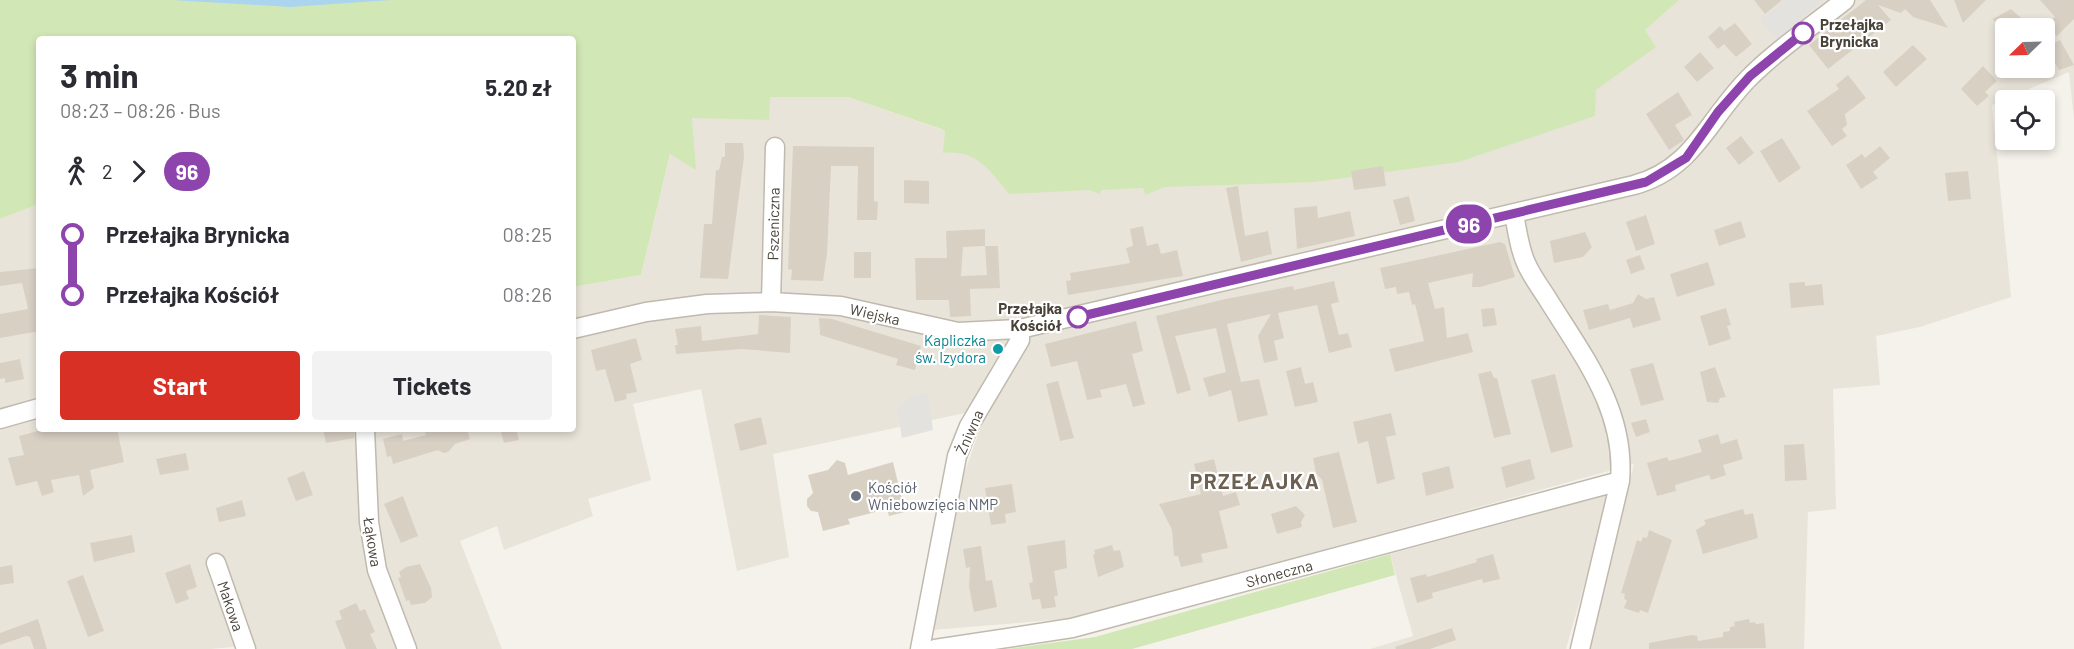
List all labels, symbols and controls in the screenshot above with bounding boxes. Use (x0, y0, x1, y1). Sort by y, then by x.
place label: Przełajka Brynicka (1820, 15, 1884, 50)
north arrow (1995, 18, 2055, 78)
map controls (1995, 18, 2055, 150)
marker: Przełajka Brynicka (1792, 22, 1814, 44)
text: 3 min (60, 55, 138, 95)
text: 5.20 zł (485, 74, 552, 100)
button: locate (1995, 90, 2055, 150)
text: 08:23 – 08:26 · Bus (60, 98, 221, 122)
icon: walk (60, 155, 93, 188)
icon: forward (122, 155, 155, 188)
text: 2 (102, 159, 113, 183)
text: 96 (176, 159, 198, 184)
street label: Pszeniczna (763, 187, 783, 261)
line badge: 96 (1442, 204, 1496, 244)
text: 96 (1458, 212, 1480, 237)
text: Przełajka Brynicka (106, 221, 290, 247)
text: 08:25 (503, 222, 552, 246)
text: Przełajka Kościół (106, 281, 279, 307)
text: 08:26 (502, 282, 552, 306)
place label: Przełajka Kościół (998, 299, 1062, 334)
street label: Wiejska (848, 300, 902, 328)
marker: Przełajka Kościół (1067, 306, 1089, 328)
place label: Kapliczka św. Izydora (915, 331, 986, 366)
marker: Kapliczka św. Izydora (991, 342, 1005, 356)
button: Start (60, 351, 300, 420)
button: Tickets (312, 351, 552, 420)
street label: Żniwna (951, 407, 987, 457)
district label: PRZEŁAJKA (1190, 468, 1320, 493)
place label: Kościół Wniebowzięcia NMP (868, 478, 998, 513)
marker: Kościół Wniebowzięcia NMP (849, 489, 863, 503)
street label: Łąkowa (360, 515, 386, 568)
street label: Słoneczna (1244, 555, 1314, 591)
street label: Makowa (214, 579, 248, 633)

